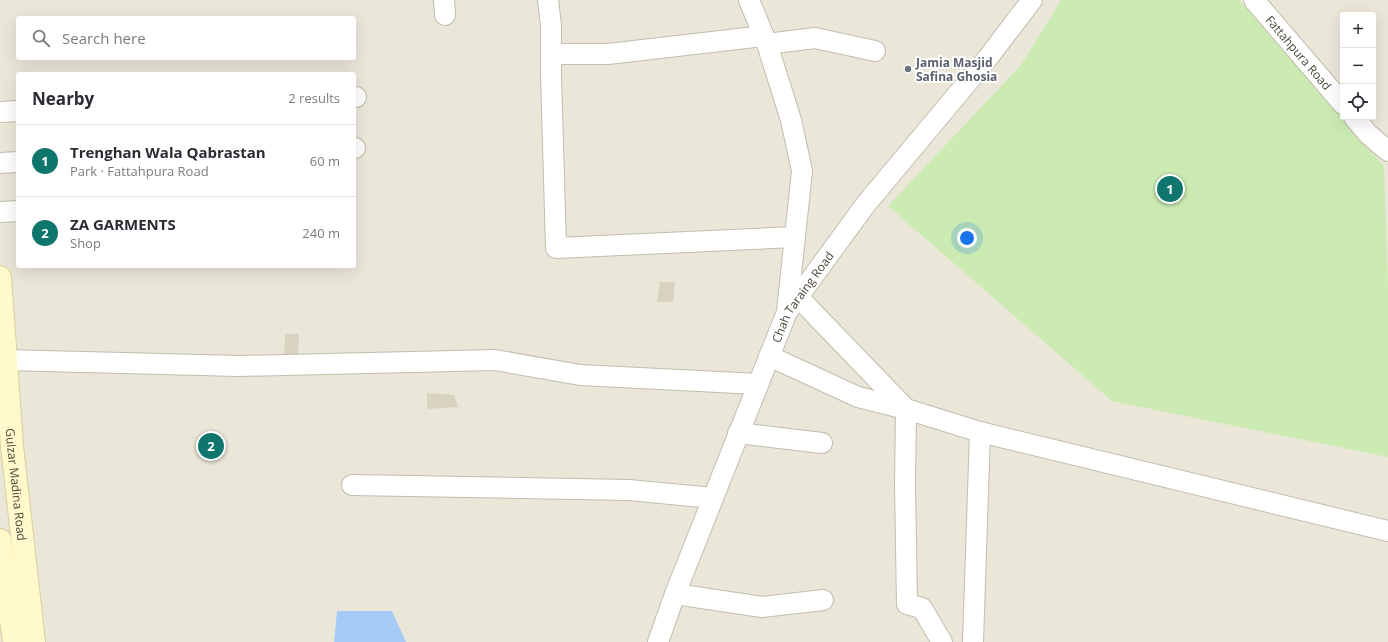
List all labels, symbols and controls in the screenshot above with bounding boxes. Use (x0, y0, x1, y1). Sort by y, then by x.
street label: Fattahpura Road (1262, 11, 1336, 93)
map controls (1340, 12, 1376, 120)
button: + (1340, 12, 1376, 48)
search box (16, 16, 356, 60)
icon: search (30, 27, 52, 49)
text: Search here (62, 28, 146, 48)
button: − (1340, 48, 1376, 84)
place label: Jamia Masjid Safina Ghosia (915, 54, 997, 85)
marker: Jamia Masjid Safina Ghosia (903, 64, 913, 74)
button: locate (1340, 84, 1376, 120)
text: Nearby (32, 87, 94, 110)
text: 2 results (288, 89, 340, 107)
text: Trenghan Wala Qabrastan (70, 142, 266, 162)
text: 1 (41, 152, 49, 170)
text: 60 m (310, 152, 340, 170)
text: Park · Fattahpura Road (70, 162, 209, 180)
pin: 1 (1157, 174, 1183, 204)
text: ZA GARMENTS (70, 214, 176, 234)
text: 2 (41, 224, 49, 242)
text: 240 m (302, 224, 340, 242)
your location (957, 228, 977, 248)
text: Shop (70, 234, 101, 252)
street label: Chah Taraing Road (767, 248, 837, 345)
street label: Gulzar Madina Road (2, 427, 31, 541)
pin: 2 (198, 431, 224, 461)

